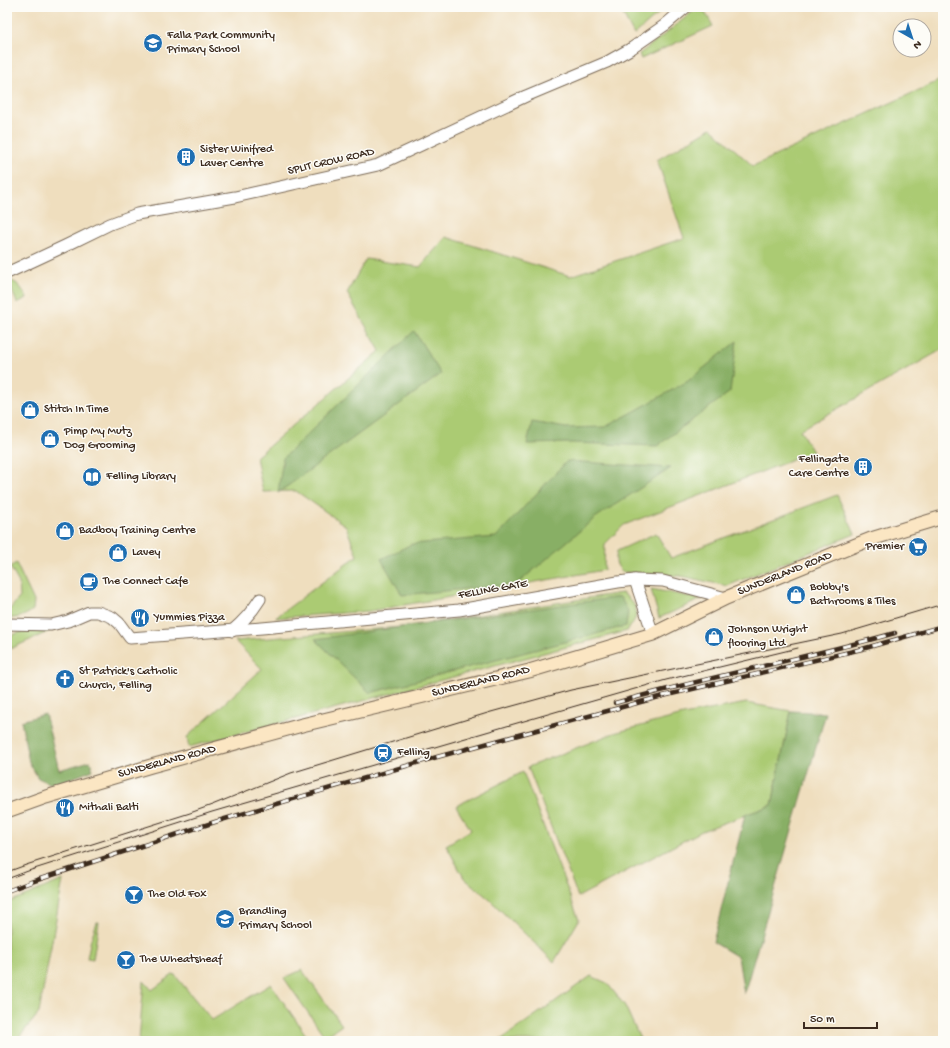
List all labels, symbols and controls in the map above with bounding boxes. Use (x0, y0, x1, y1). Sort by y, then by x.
north arrow (892, 18, 932, 58)
place label: Falla Park Community Primary School (166, 29, 275, 57)
school or university icon: Falla Park Community Primary School (142, 32, 164, 54)
text: N (910, 37, 924, 51)
place label: Sister Winifred Laver Centre (200, 143, 274, 171)
street label: SPLIT CROW ROAD (286, 145, 376, 179)
building icon: Sister Winifred Laver Centre (175, 146, 197, 168)
shop icon: Stitch In Time (19, 399, 41, 421)
place label: Stitch In Time (44, 403, 109, 417)
place label: Pimp My Mutz Dog Grooming (63, 425, 136, 453)
shop icon: Pimp My Mutz Dog Grooming (39, 428, 61, 450)
place label: Fellingate Care Centre (789, 453, 850, 481)
building icon: Fellingate Care Centre (852, 456, 874, 478)
library icon: Felling Library (81, 466, 103, 488)
place label: Felling Library (105, 470, 176, 484)
shop icon: Badboy Training Centre (54, 520, 76, 542)
place label: Badboy Training Centre (78, 524, 196, 538)
supermarket icon: Premier (907, 536, 929, 558)
place label: Premier (864, 540, 906, 554)
shop icon: Lavey (107, 542, 129, 564)
place label: Lavey (132, 546, 161, 560)
street label: SUNDERLAND ROAD (736, 549, 834, 599)
cafe icon: The Connect Cafe (78, 571, 100, 593)
place label: The Connect Cafe (102, 575, 189, 589)
street label: FELLING GATE (456, 577, 529, 603)
place label: Bobby's Bathrooms & Tiles (809, 581, 896, 609)
shop icon: Bobby's Bathrooms & Tiles (785, 584, 807, 606)
restaurant icon: Yummies Pizza (129, 607, 151, 629)
place label: Yummies Pizza (153, 611, 225, 625)
place label: Johnson Wright flooring Ltd (727, 623, 808, 651)
shop icon: Johnson Wright flooring Ltd (703, 626, 725, 648)
street label: SUNDERLAND ROAD (431, 663, 532, 701)
place label: St Patrick's Catholic Church, Felling (79, 665, 178, 693)
church icon: St Patrick's Catholic Church, Felling (54, 668, 76, 690)
street label: SUNDERLAND ROAD (117, 742, 217, 782)
station icon: Felling (372, 742, 394, 764)
place label: Felling (396, 746, 430, 760)
restaurant icon: Mithali Balti (54, 797, 76, 819)
place label: Mithali Balti (79, 801, 139, 815)
bar icon: The Old Fox (123, 884, 145, 906)
place label: The Old Fox (147, 888, 207, 902)
place label: Brandling Primary School (238, 905, 312, 933)
school or university icon: Brandling Primary School (214, 908, 236, 930)
bar icon: The Wheatsheaf (115, 949, 137, 971)
place label: The Wheatsheaf (139, 953, 223, 967)
scale bar (804, 1004, 877, 1030)
text: 50 m (810, 1013, 835, 1027)

